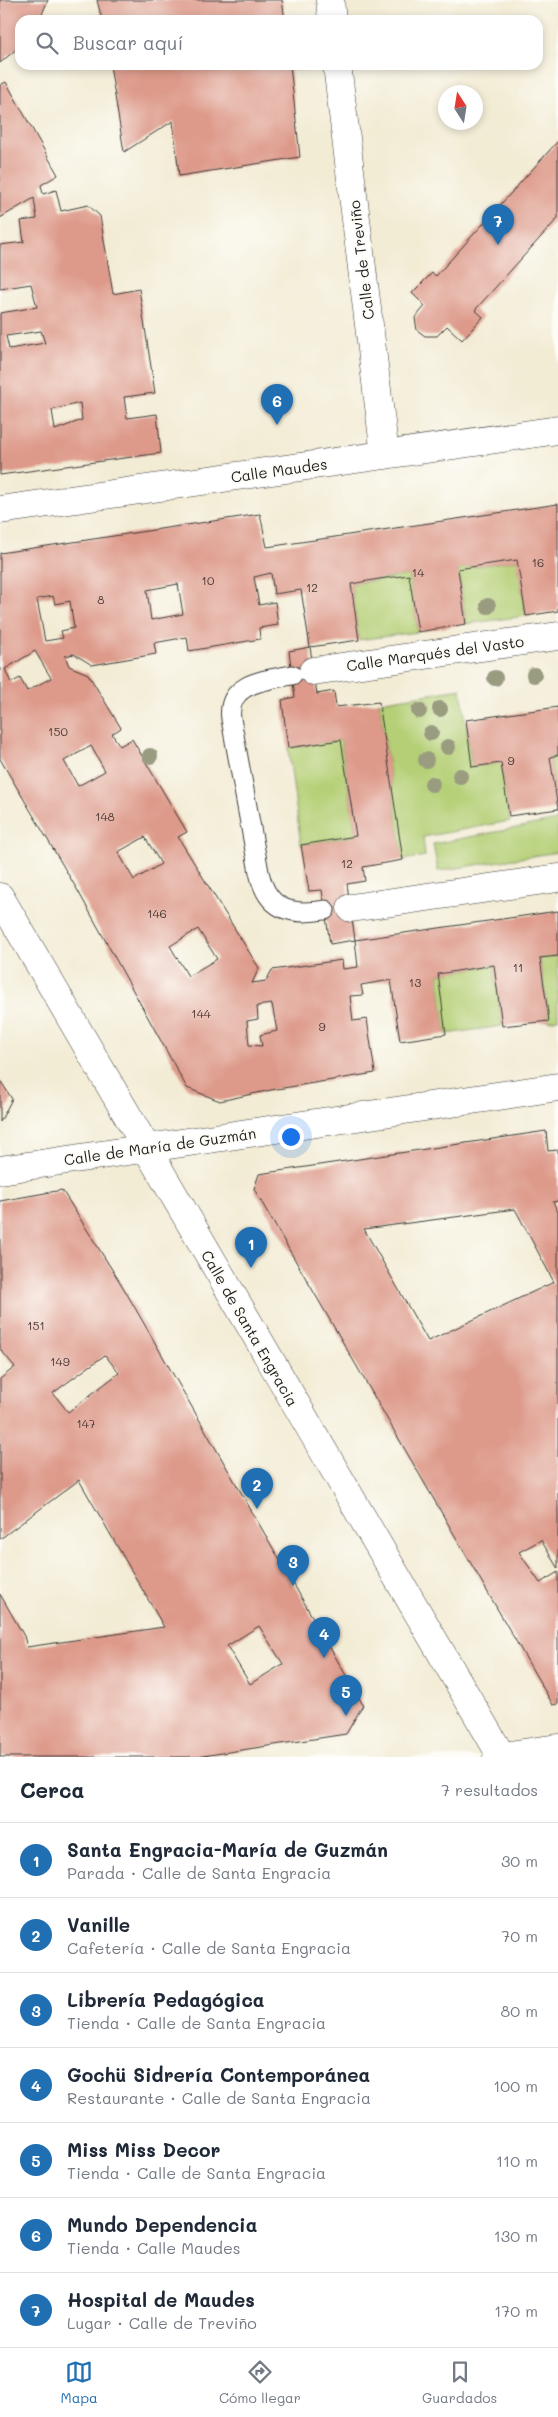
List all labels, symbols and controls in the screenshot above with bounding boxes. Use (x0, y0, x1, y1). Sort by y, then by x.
search box (15, 15, 543, 70)
icon: search (33, 29, 61, 57)
text: Buscar aquí (73, 30, 183, 55)
north arrow (438, 85, 483, 130)
street label: Calle de Treviño (344, 199, 378, 321)
pin: 7 (482, 204, 514, 245)
pin: 6 (261, 384, 293, 425)
street label: Calle Maudes (229, 453, 329, 487)
house number: 16 (532, 554, 544, 570)
house number: 14 (412, 564, 424, 580)
house number: 10 (202, 572, 215, 588)
house number: 12 (306, 579, 318, 595)
house number: 8 (97, 591, 105, 607)
street label: Calle Marqués del Vasto (345, 631, 525, 675)
house number: 150 (48, 723, 68, 739)
house number: 9 (507, 752, 515, 768)
house number: 148 (95, 808, 115, 824)
house number: 12 (341, 855, 353, 871)
house number: 146 (147, 905, 167, 921)
house number: 11 (513, 959, 523, 975)
house number: 13 (409, 974, 421, 990)
house number: 144 (191, 1005, 211, 1021)
house number: 9 (318, 1018, 326, 1034)
street label: Calle de María de Guzmán (63, 1123, 257, 1169)
your location (278, 1124, 304, 1150)
pin: 1 (235, 1227, 267, 1268)
street label: Calle de Santa Engracia (197, 1246, 303, 1410)
house number: 151 (27, 1317, 45, 1333)
house number: 149 (50, 1353, 70, 1369)
house number: 147 (76, 1415, 96, 1431)
pin: 2 (241, 1468, 273, 1509)
pin: 3 (277, 1545, 309, 1586)
pin: 4 (308, 1617, 340, 1658)
pin: 5 (330, 1675, 362, 1716)
text: Cerca (20, 1776, 85, 1803)
text: 7 resultados (441, 1779, 538, 1800)
text: Santa Engracia-María de Guzmán (67, 1837, 388, 1862)
text: 1 (32, 1850, 40, 1871)
text: 30 m (501, 1850, 538, 1871)
text: Parada · Calle de Santa Engracia (67, 1862, 331, 1883)
text: Vanille (67, 1912, 130, 1937)
text: 2 (32, 1925, 40, 1946)
text: 70 m (501, 1925, 538, 1946)
text: Cafetería · Calle de Santa Engracia (67, 1937, 351, 1958)
text: Librería Pedagógica (67, 1987, 264, 2012)
text: 3 (31, 2000, 41, 2021)
text: 80 m (501, 2000, 538, 2021)
text: Tienda · Calle de Santa Engracia (67, 2012, 326, 2033)
text: Gochü Sidrería Contemporánea (67, 2062, 370, 2087)
text: 4 (31, 2075, 41, 2096)
text: 100 m (493, 2075, 538, 2096)
text: Restaurante · Calle de Santa Engracia (67, 2087, 371, 2108)
text: Miss Miss Decor (67, 2137, 220, 2162)
text: 5 (31, 2150, 41, 2171)
text: 110 m (496, 2150, 538, 2171)
text: Tienda · Calle de Santa Engracia (67, 2162, 326, 2183)
text: Mundo Dependencia (67, 2212, 257, 2237)
text: 6 (31, 2225, 41, 2246)
text: 130 m (494, 2225, 538, 2246)
text: Tienda · Calle Maudes (67, 2237, 241, 2258)
text: Hospital de Maudes (67, 2287, 255, 2312)
text: 7 (32, 2300, 40, 2321)
text: 170 m (494, 2300, 538, 2321)
text: Lugar · Calle de Treviño (67, 2312, 257, 2333)
tab: Mapa (61, 2358, 98, 2407)
tab: Cómo llegar (219, 2358, 301, 2407)
tab: Guardados (422, 2358, 497, 2407)

